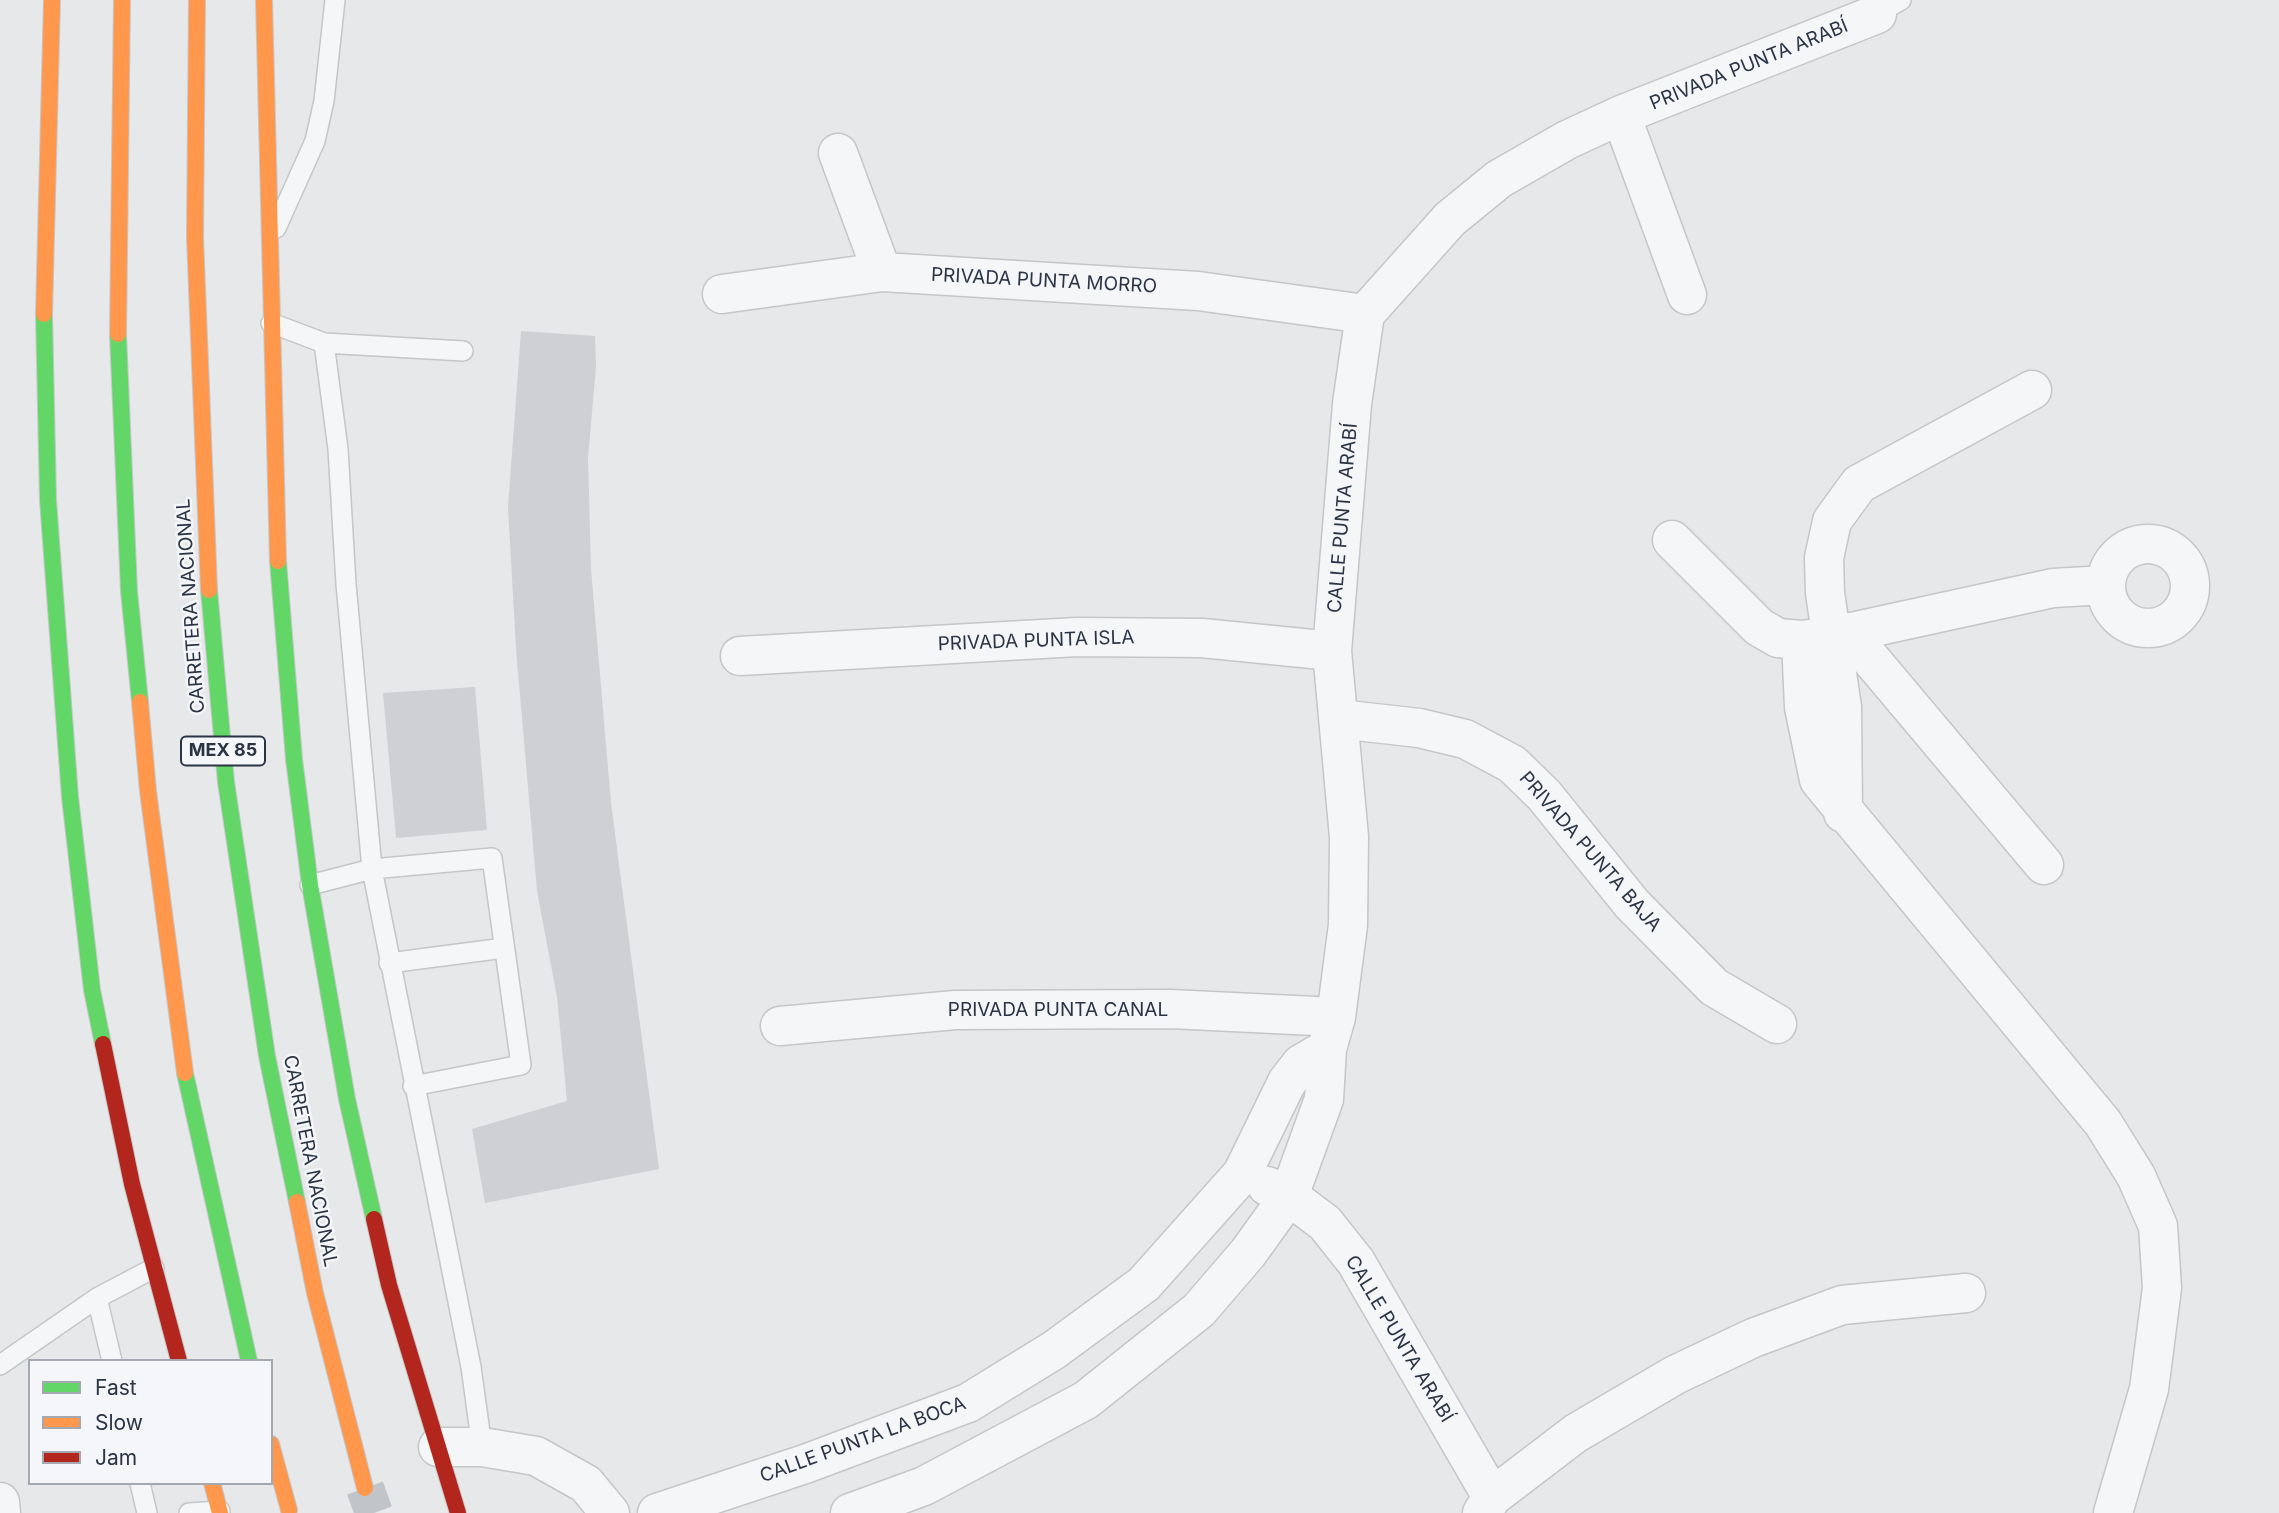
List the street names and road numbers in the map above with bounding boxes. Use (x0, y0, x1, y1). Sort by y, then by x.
street label: PRIVADA PUNTA ARABÍ (1647, 15, 1851, 115)
street label: PRIVADA PUNTA MORRO (930, 264, 1158, 298)
street label: CALLE PUNTA ARABÍ (1323, 422, 1363, 614)
street label: CARRETERA NACIONAL (172, 498, 210, 714)
street label: PRIVADA PUNTA ISLA (937, 626, 1135, 656)
road number: MEX 85 (181, 736, 265, 766)
street label: PRIVADA PUNTA BAJA (1514, 767, 1666, 937)
street label: PRIVADA PUNTA CANAL (948, 999, 1168, 1021)
street label: CARRETERA NACIONAL (278, 1053, 342, 1269)
street label: CALLE PUNTA ARABÍ (1340, 1251, 1458, 1427)
street label: CALLE PUNTA LA BOCA (757, 1392, 969, 1488)

